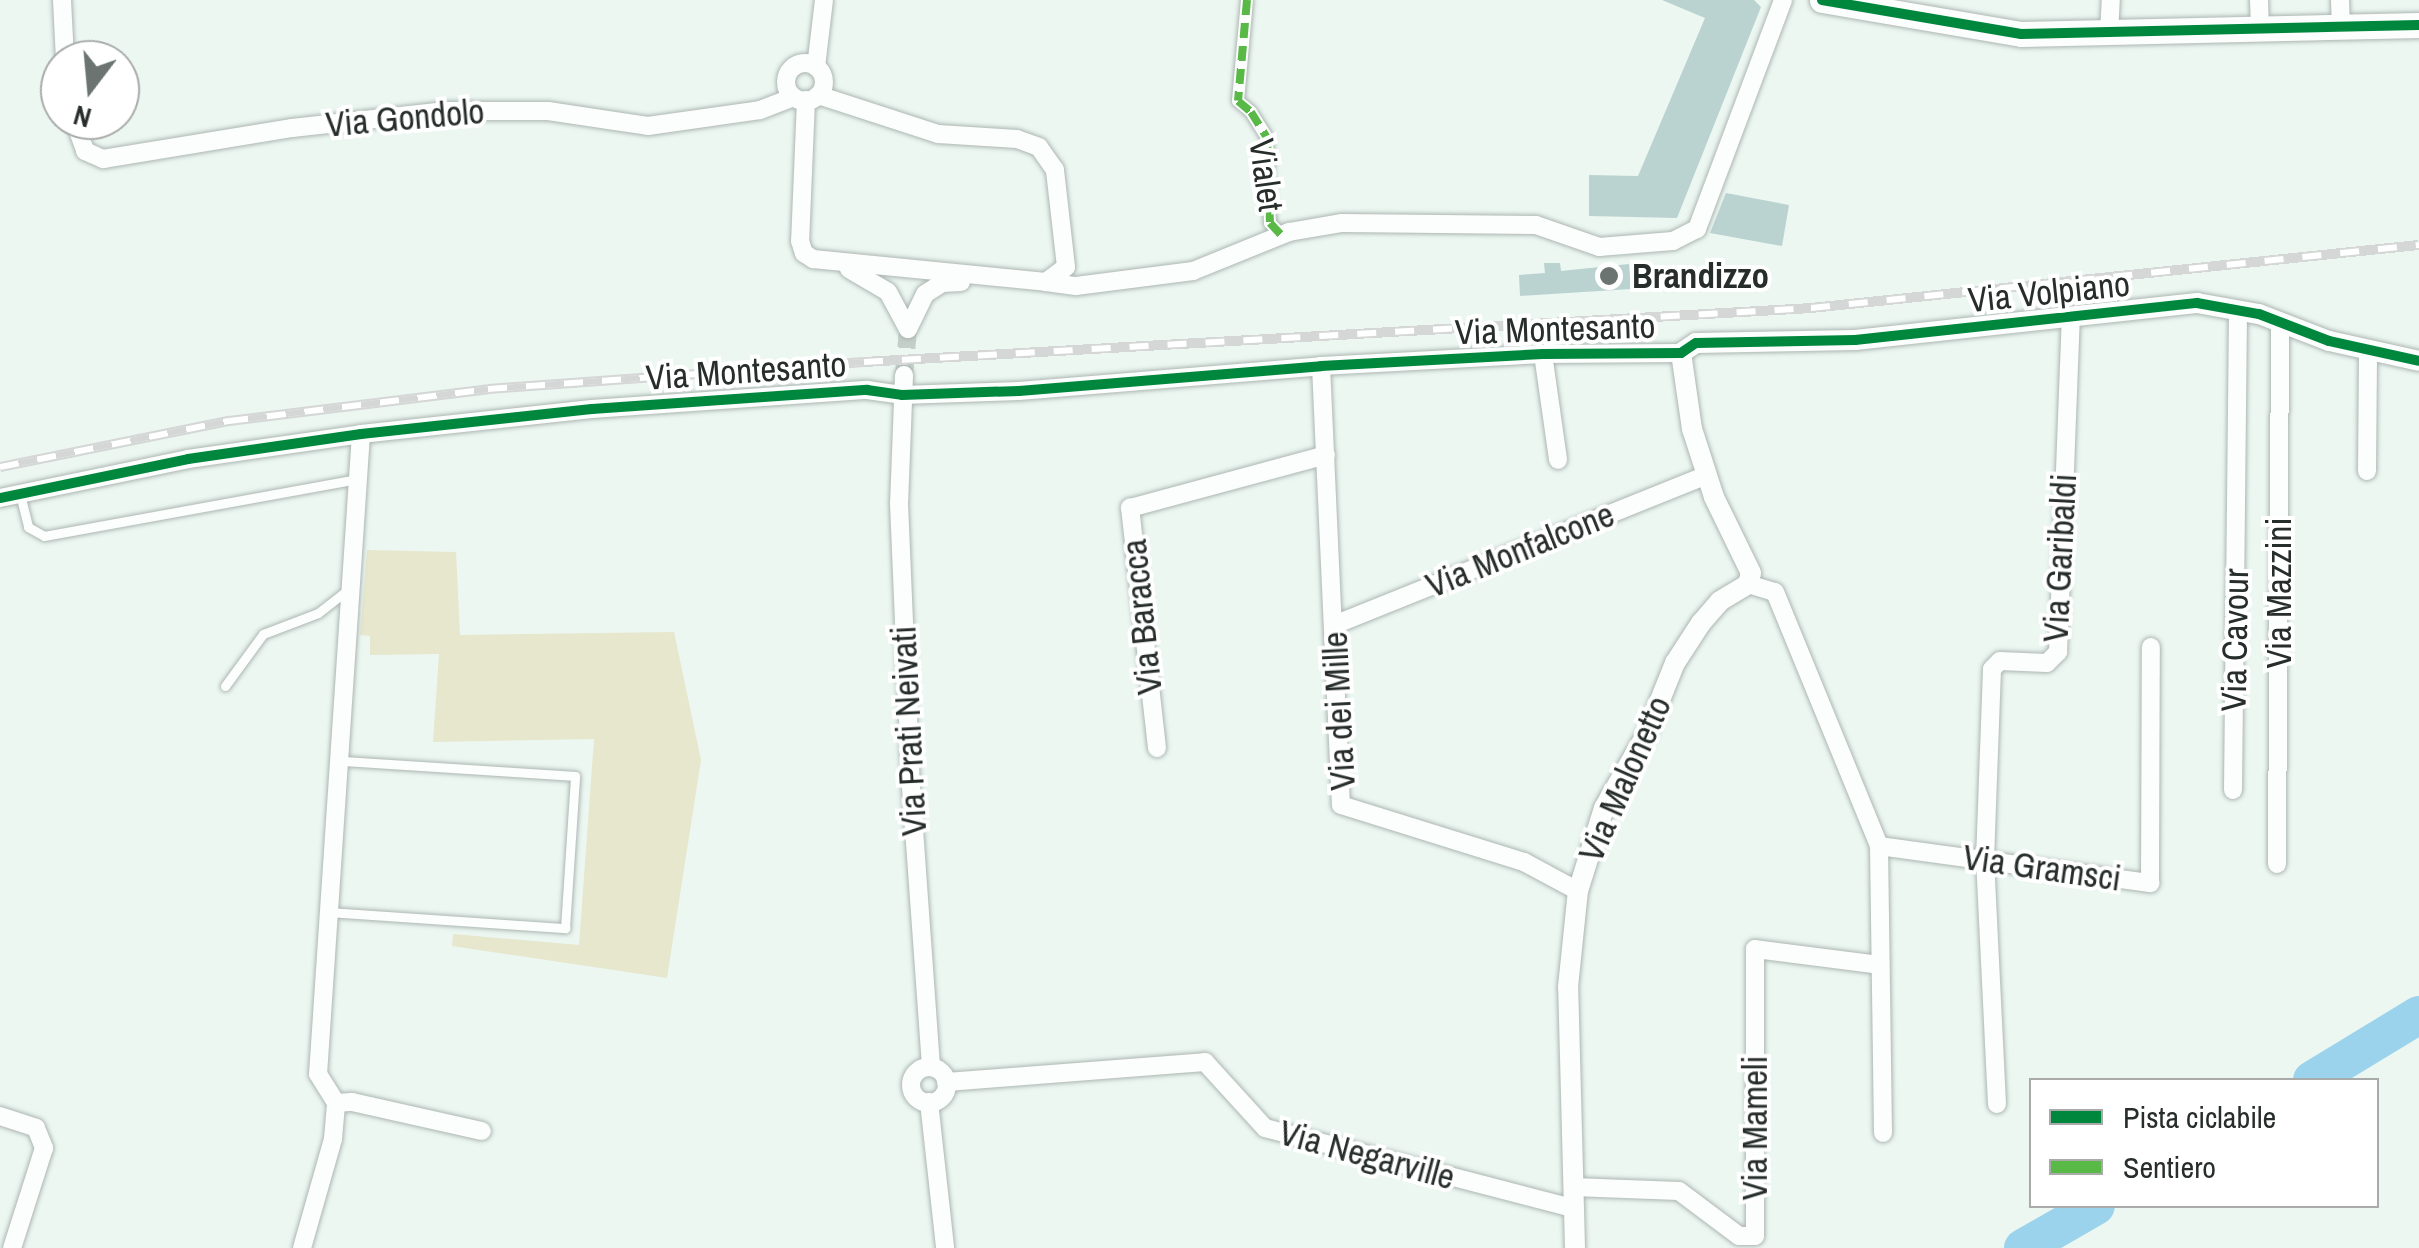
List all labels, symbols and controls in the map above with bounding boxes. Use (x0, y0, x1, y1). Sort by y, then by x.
north arrow (40, 40, 140, 140)
street label: Via Gondolo (324, 90, 486, 146)
text: N (69, 96, 95, 137)
street label: Vialet (1240, 136, 1292, 214)
place label: Brandizzo (1632, 255, 1769, 297)
marker: Brandizzo (1596, 263, 1622, 289)
street label: Via Volpiano (1966, 263, 2132, 321)
street label: Via Montesanto (1454, 305, 1656, 353)
street label: Via Montesanto (645, 343, 847, 399)
street label: Via Garibaldi (2035, 473, 2085, 643)
street label: Via Monfalcone (1420, 493, 1620, 607)
street label: Via Mazzini (2258, 517, 2300, 669)
street label: Via Baracca (1113, 537, 1171, 697)
street label: Via Cavour (2213, 568, 2257, 712)
street label: Via Prati Neivati (883, 625, 935, 837)
street label: Via dei Mille (1314, 630, 1364, 792)
street label: Via Malonetto (1570, 690, 1680, 868)
street label: Via Gramsci (1960, 836, 2124, 900)
street label: Via Mameli (1734, 1056, 1776, 1200)
legend (2029, 1078, 2379, 1208)
text: Pista ciclabile (2123, 1097, 2276, 1137)
street label: Via Negarville (1275, 1111, 1459, 1199)
text: Sentiero (2123, 1147, 2216, 1187)

